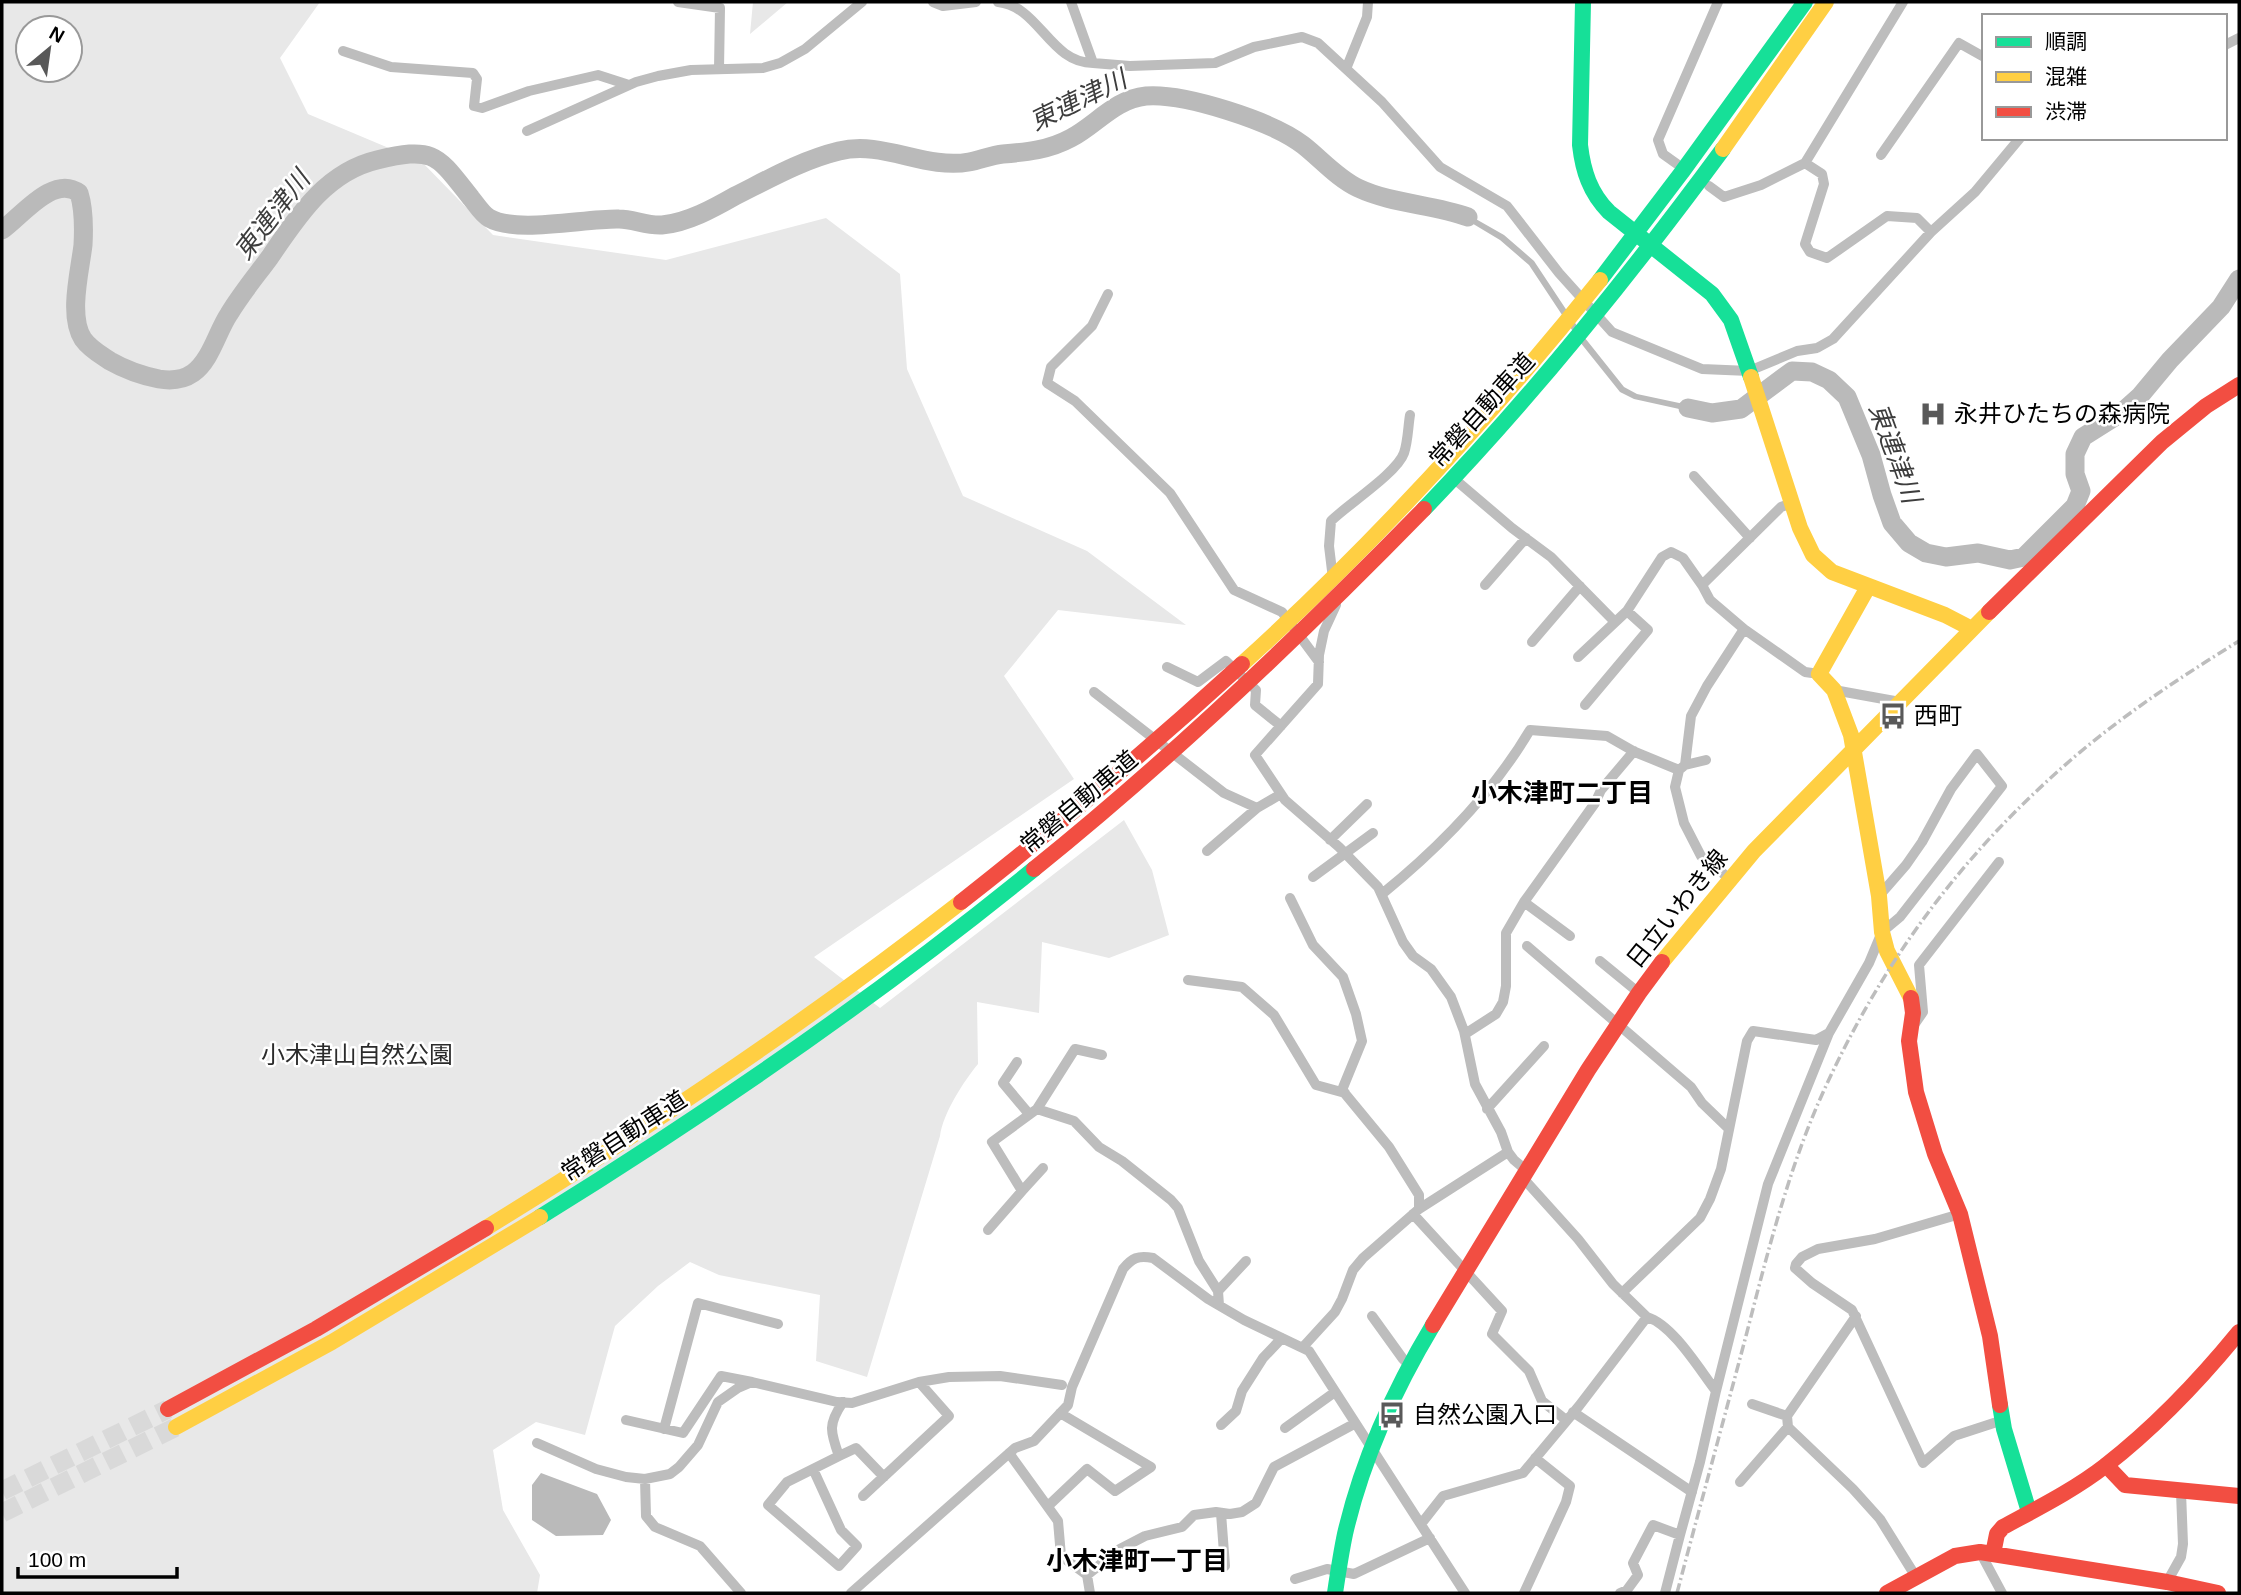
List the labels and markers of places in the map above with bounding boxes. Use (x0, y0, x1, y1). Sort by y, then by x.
hospital icon: 永井ひたちの森病院 (1918, 399, 1948, 429)
place label: 永井ひたちの森病院 (1954, 400, 2170, 427)
bus stop icon: 西町 (1878, 701, 1908, 731)
place label: 西町 (1914, 702, 1962, 729)
bus stop icon: 自然公園入口 (1377, 1400, 1407, 1430)
place label: 自然公園入口 (1413, 1401, 1557, 1428)

